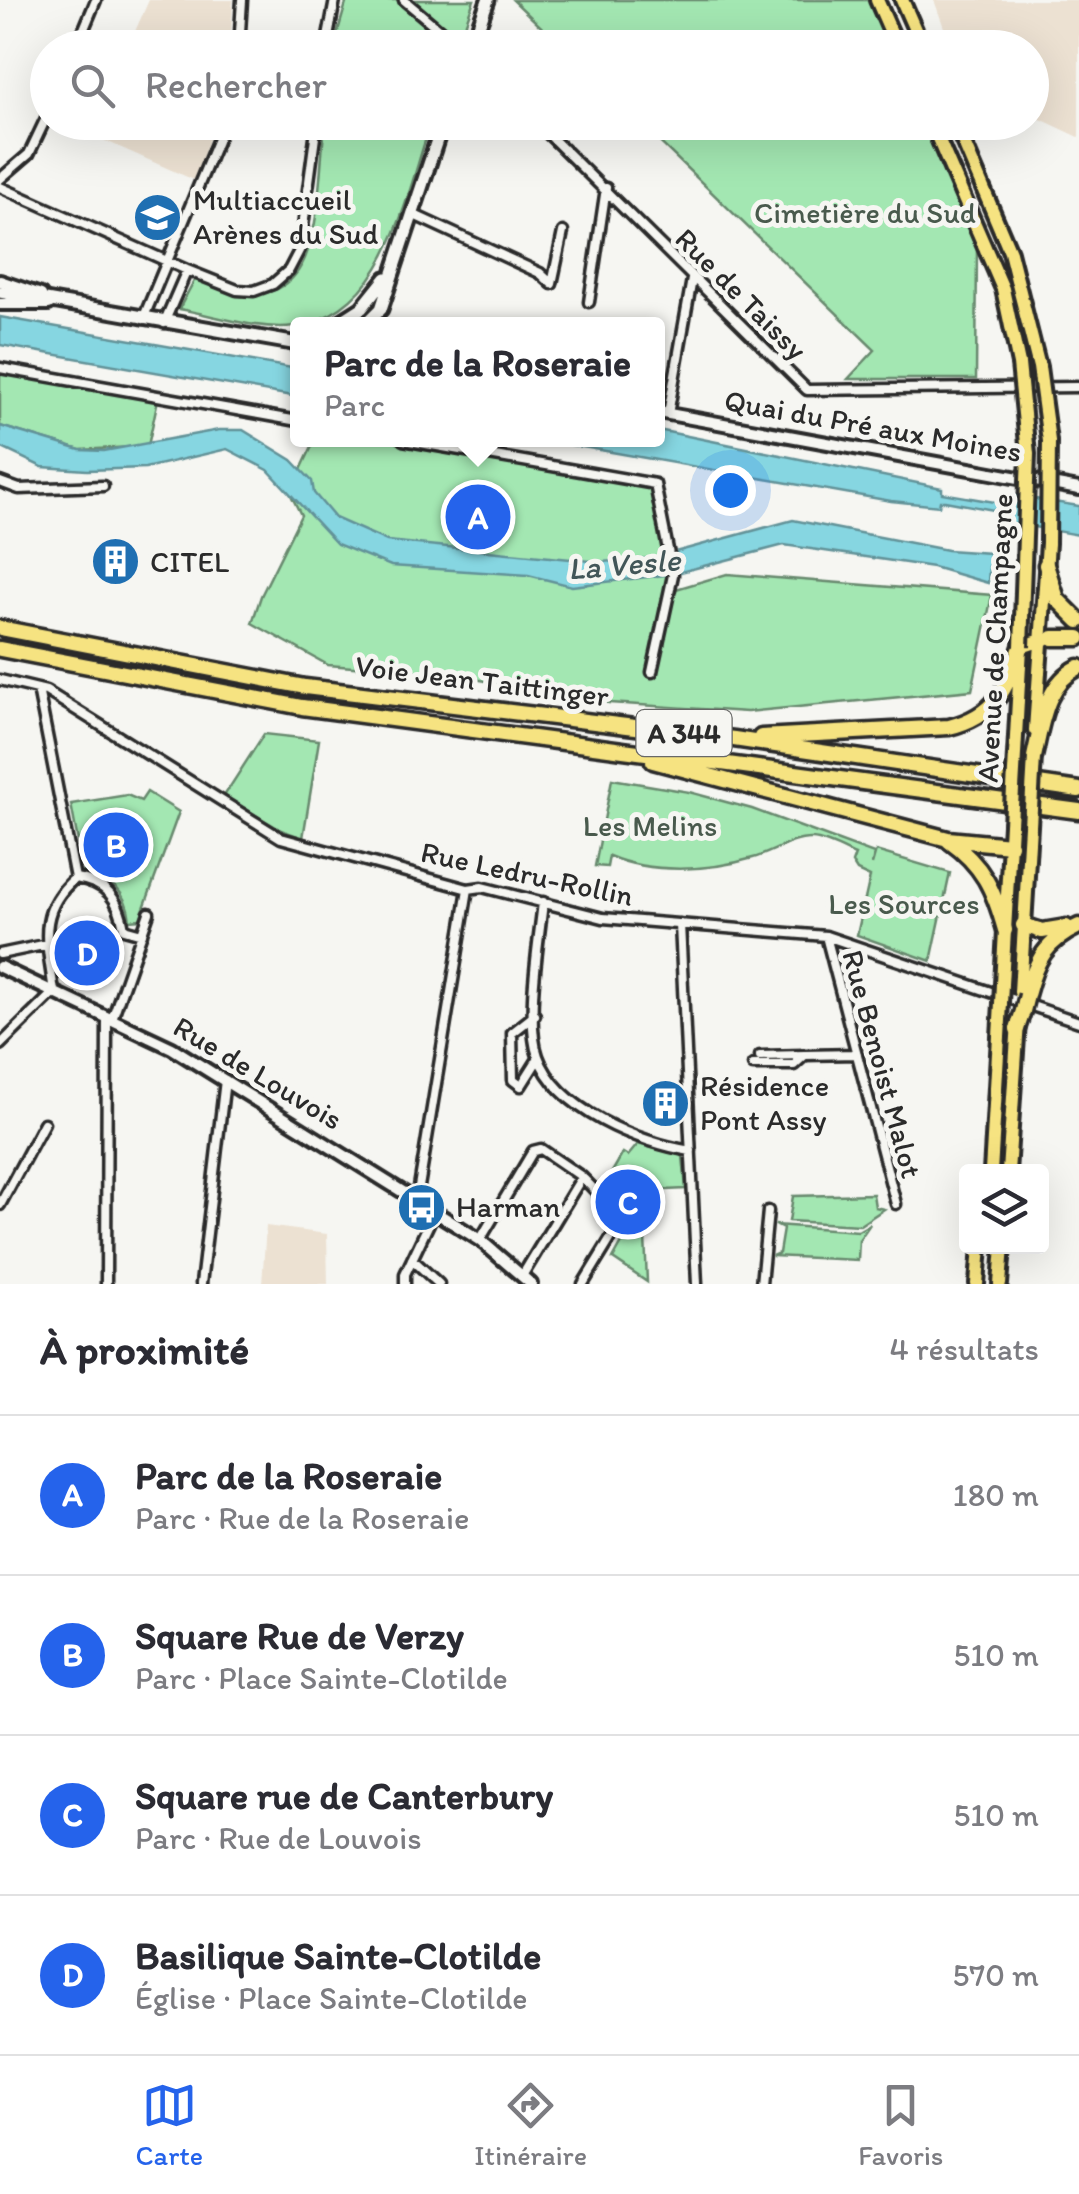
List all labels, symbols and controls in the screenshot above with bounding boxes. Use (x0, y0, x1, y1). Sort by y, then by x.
search box (30, 30, 1049, 140)
icon: search (65, 58, 120, 113)
text: Rechercher (145, 62, 327, 108)
place label: Multiaccueil Arènes du Sud (193, 181, 378, 252)
school or university icon: Multiaccueil Arènes du Sud (132, 191, 184, 243)
park label: Cimetière du Sud (754, 194, 976, 231)
street label: Rue de Taissy (668, 220, 815, 367)
popup (290, 317, 665, 447)
text: Parc de la Roseraie (324, 340, 631, 386)
street label: Quai du Pré aux Moines (722, 381, 1025, 470)
text: Parc (324, 386, 385, 424)
your location (705, 465, 756, 516)
pin: A (446, 480, 510, 554)
street label: Avenue de Champagne (968, 492, 1021, 783)
building icon: CITEL (89, 536, 141, 588)
water label: La Vesle (566, 540, 683, 588)
place label: CITEL (150, 543, 229, 580)
street label: Voie Jean Taittinger (353, 647, 611, 714)
road number: A 344 (636, 710, 732, 756)
park label: Les Melins (583, 807, 717, 844)
pin: B (84, 808, 148, 882)
street label: Rue Ledru-Rollin (418, 833, 637, 914)
park label: Les Sources (828, 885, 980, 922)
pin: D (54, 916, 120, 990)
street label: Rue Benoist Malot (834, 946, 931, 1182)
street label: Rue de Louvois (167, 1008, 350, 1138)
place label: Résidence Pont Assy (700, 1067, 829, 1138)
building icon: Résidence Pont Assy (639, 1077, 691, 1129)
pin: C (596, 1164, 660, 1240)
map controls (959, 1164, 1049, 1254)
button: layers (959, 1164, 1049, 1254)
bus stop icon: Harman (395, 1181, 447, 1233)
place label: Harman (456, 1188, 560, 1225)
text: À proximité (40, 1324, 249, 1375)
text: 4 résultats (889, 1330, 1039, 1368)
text: Parc de la Roseraie (135, 1453, 442, 1499)
text: A (62, 1476, 83, 1514)
text: 180 m (953, 1476, 1039, 1514)
text: Parc · Rue de la Roseraie (135, 1499, 469, 1537)
text: Square Rue de Verzy (135, 1613, 464, 1659)
text: B (62, 1636, 83, 1674)
text: 510 m (954, 1636, 1039, 1674)
text: Parc · Place Sainte-Clotilde (135, 1659, 508, 1697)
text: Square rue de Canterbury (135, 1773, 553, 1819)
text: C (62, 1796, 83, 1834)
text: 510 m (954, 1796, 1039, 1834)
text: Parc · Rue de Louvois (135, 1819, 422, 1857)
text: Basilique Sainte-Clotilde (135, 1933, 541, 1979)
text: D (62, 1956, 83, 1994)
text: 570 m (953, 1956, 1039, 1994)
text: Église · Place Sainte-Clotilde (135, 1979, 527, 2017)
tab: Carte (136, 2078, 203, 2172)
tab: Itinéraire (474, 2078, 587, 2172)
tab: Favoris (858, 2078, 943, 2172)

